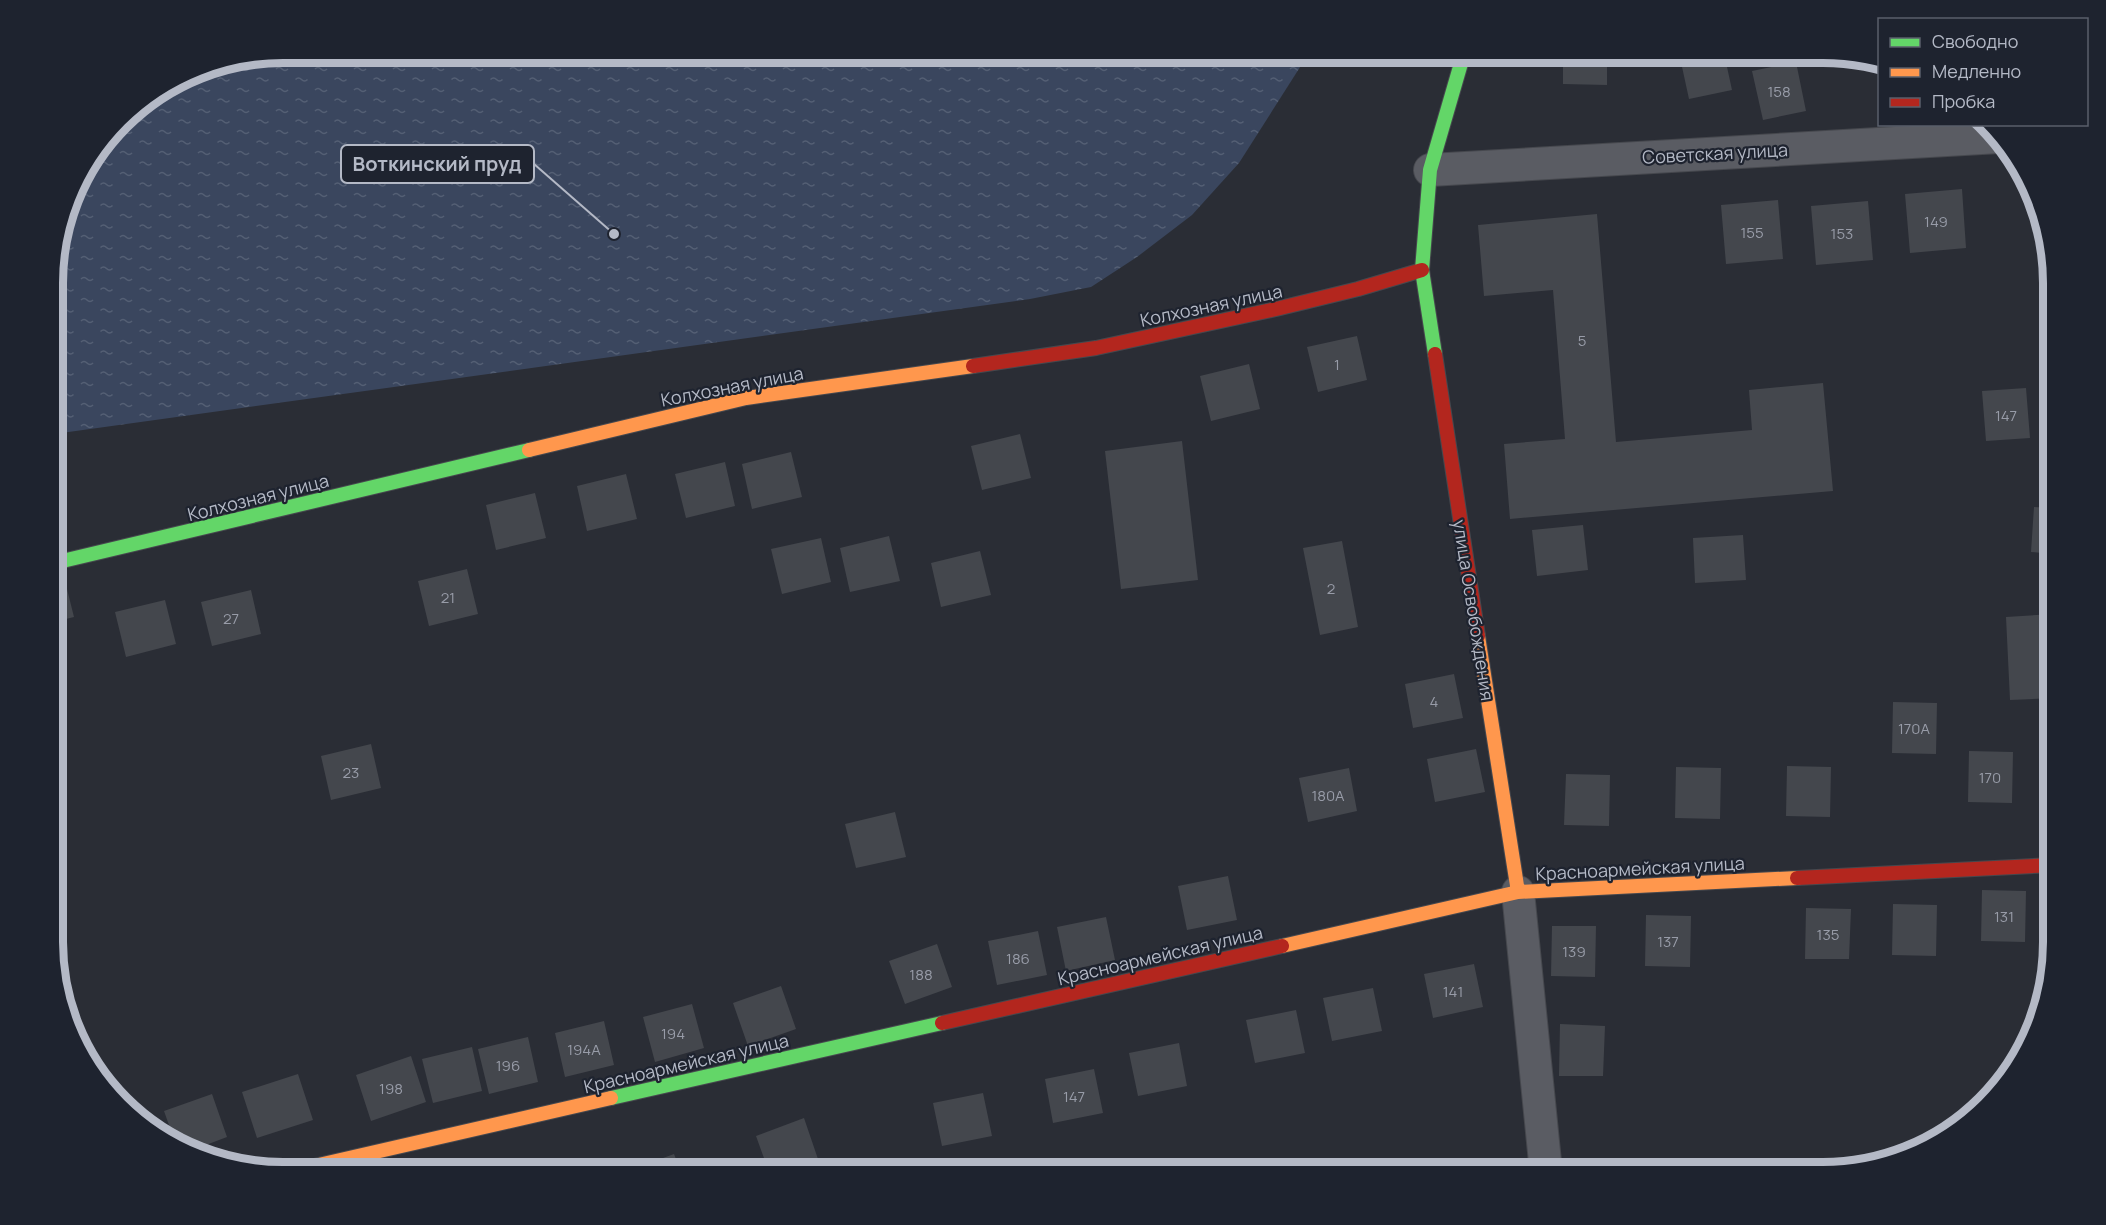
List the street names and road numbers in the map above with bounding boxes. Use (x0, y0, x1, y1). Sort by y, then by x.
street label: Советская улица (1642, 137, 1788, 169)
street label: Колхозная улица (1138, 278, 1284, 332)
street label: Колхозная улица (659, 360, 805, 412)
street label: Колхозная улица (185, 468, 331, 526)
street label: улица Освобождения (1448, 518, 1500, 702)
street label: Красноармейская улица (1535, 851, 1745, 885)
street label: Красноармейская улица (1055, 920, 1265, 990)
street label: Красноармейская улица (581, 1028, 791, 1098)

